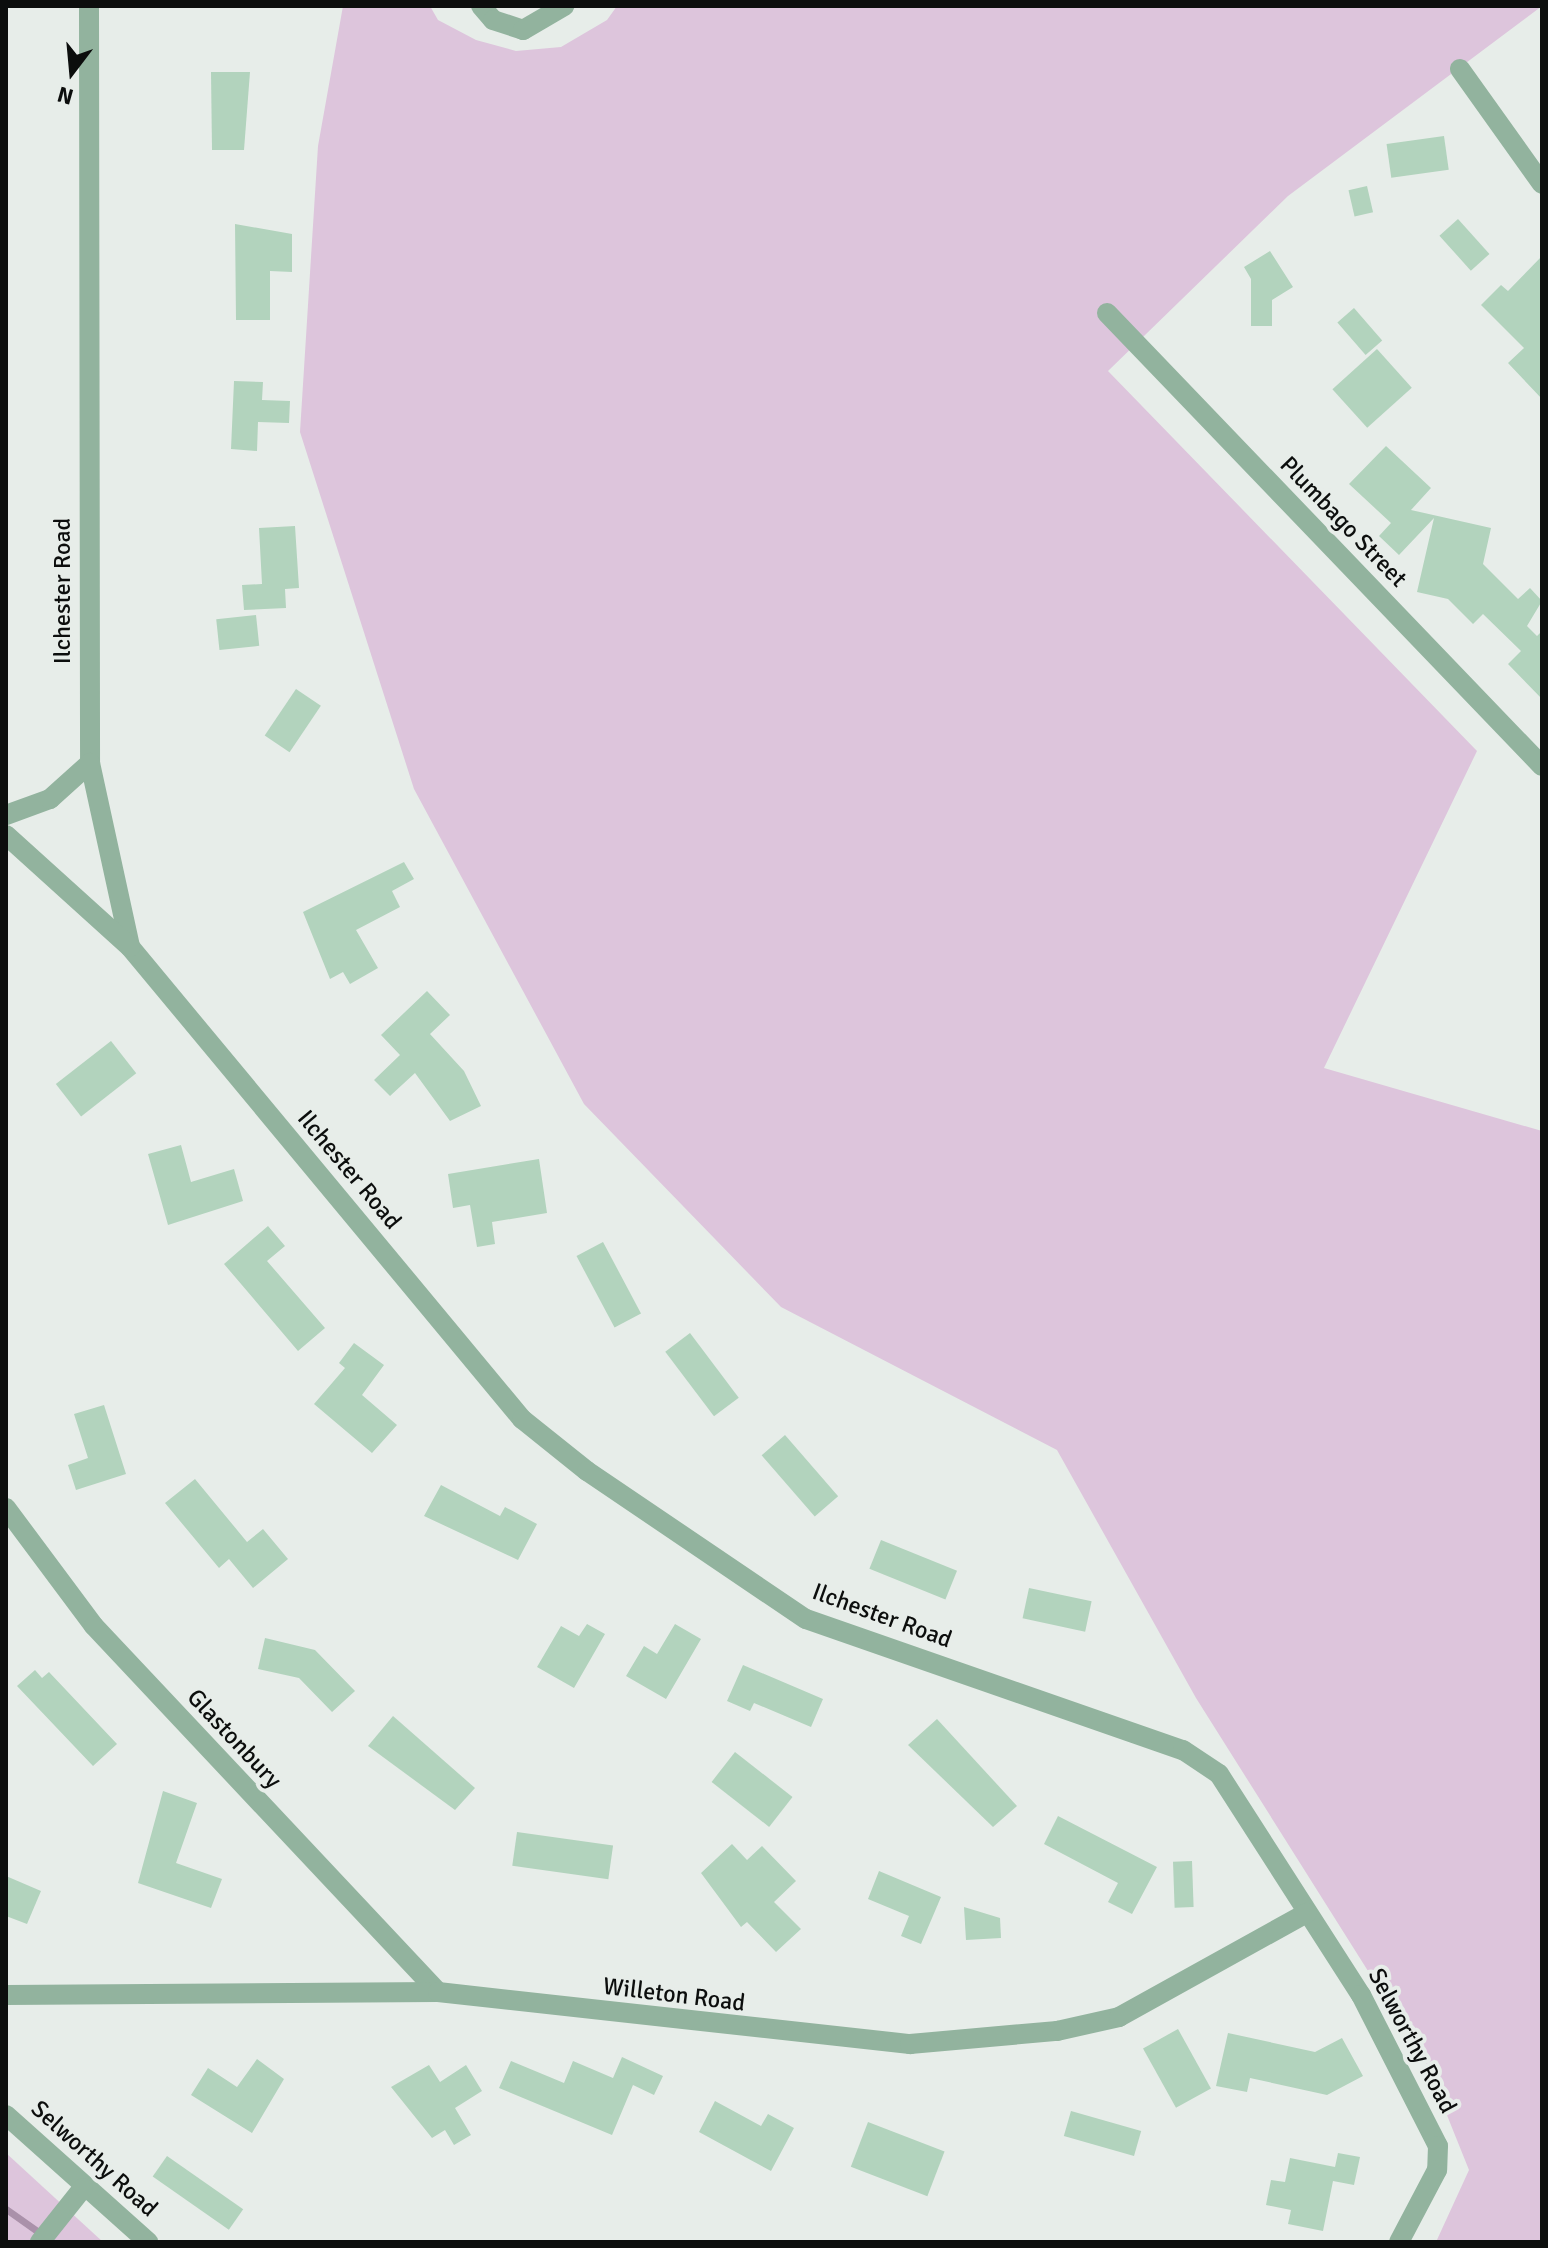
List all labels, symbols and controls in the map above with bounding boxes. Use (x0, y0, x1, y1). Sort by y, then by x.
north arrow (32, 32, 112, 112)
text: N (54, 80, 76, 111)
street label: Plumbago Street (1273, 451, 1413, 593)
street label: Ilchester Road (49, 518, 77, 664)
street label: Ilchester Road (291, 1105, 407, 1235)
street label: Ilchester Road (808, 1577, 956, 1655)
street label: Glastonbury (181, 1683, 287, 1795)
street label: Selworthy Road (1362, 1964, 1462, 2118)
street label: Willeton Road (601, 1972, 747, 2018)
street label: Selworthy Road (25, 2095, 163, 2223)

